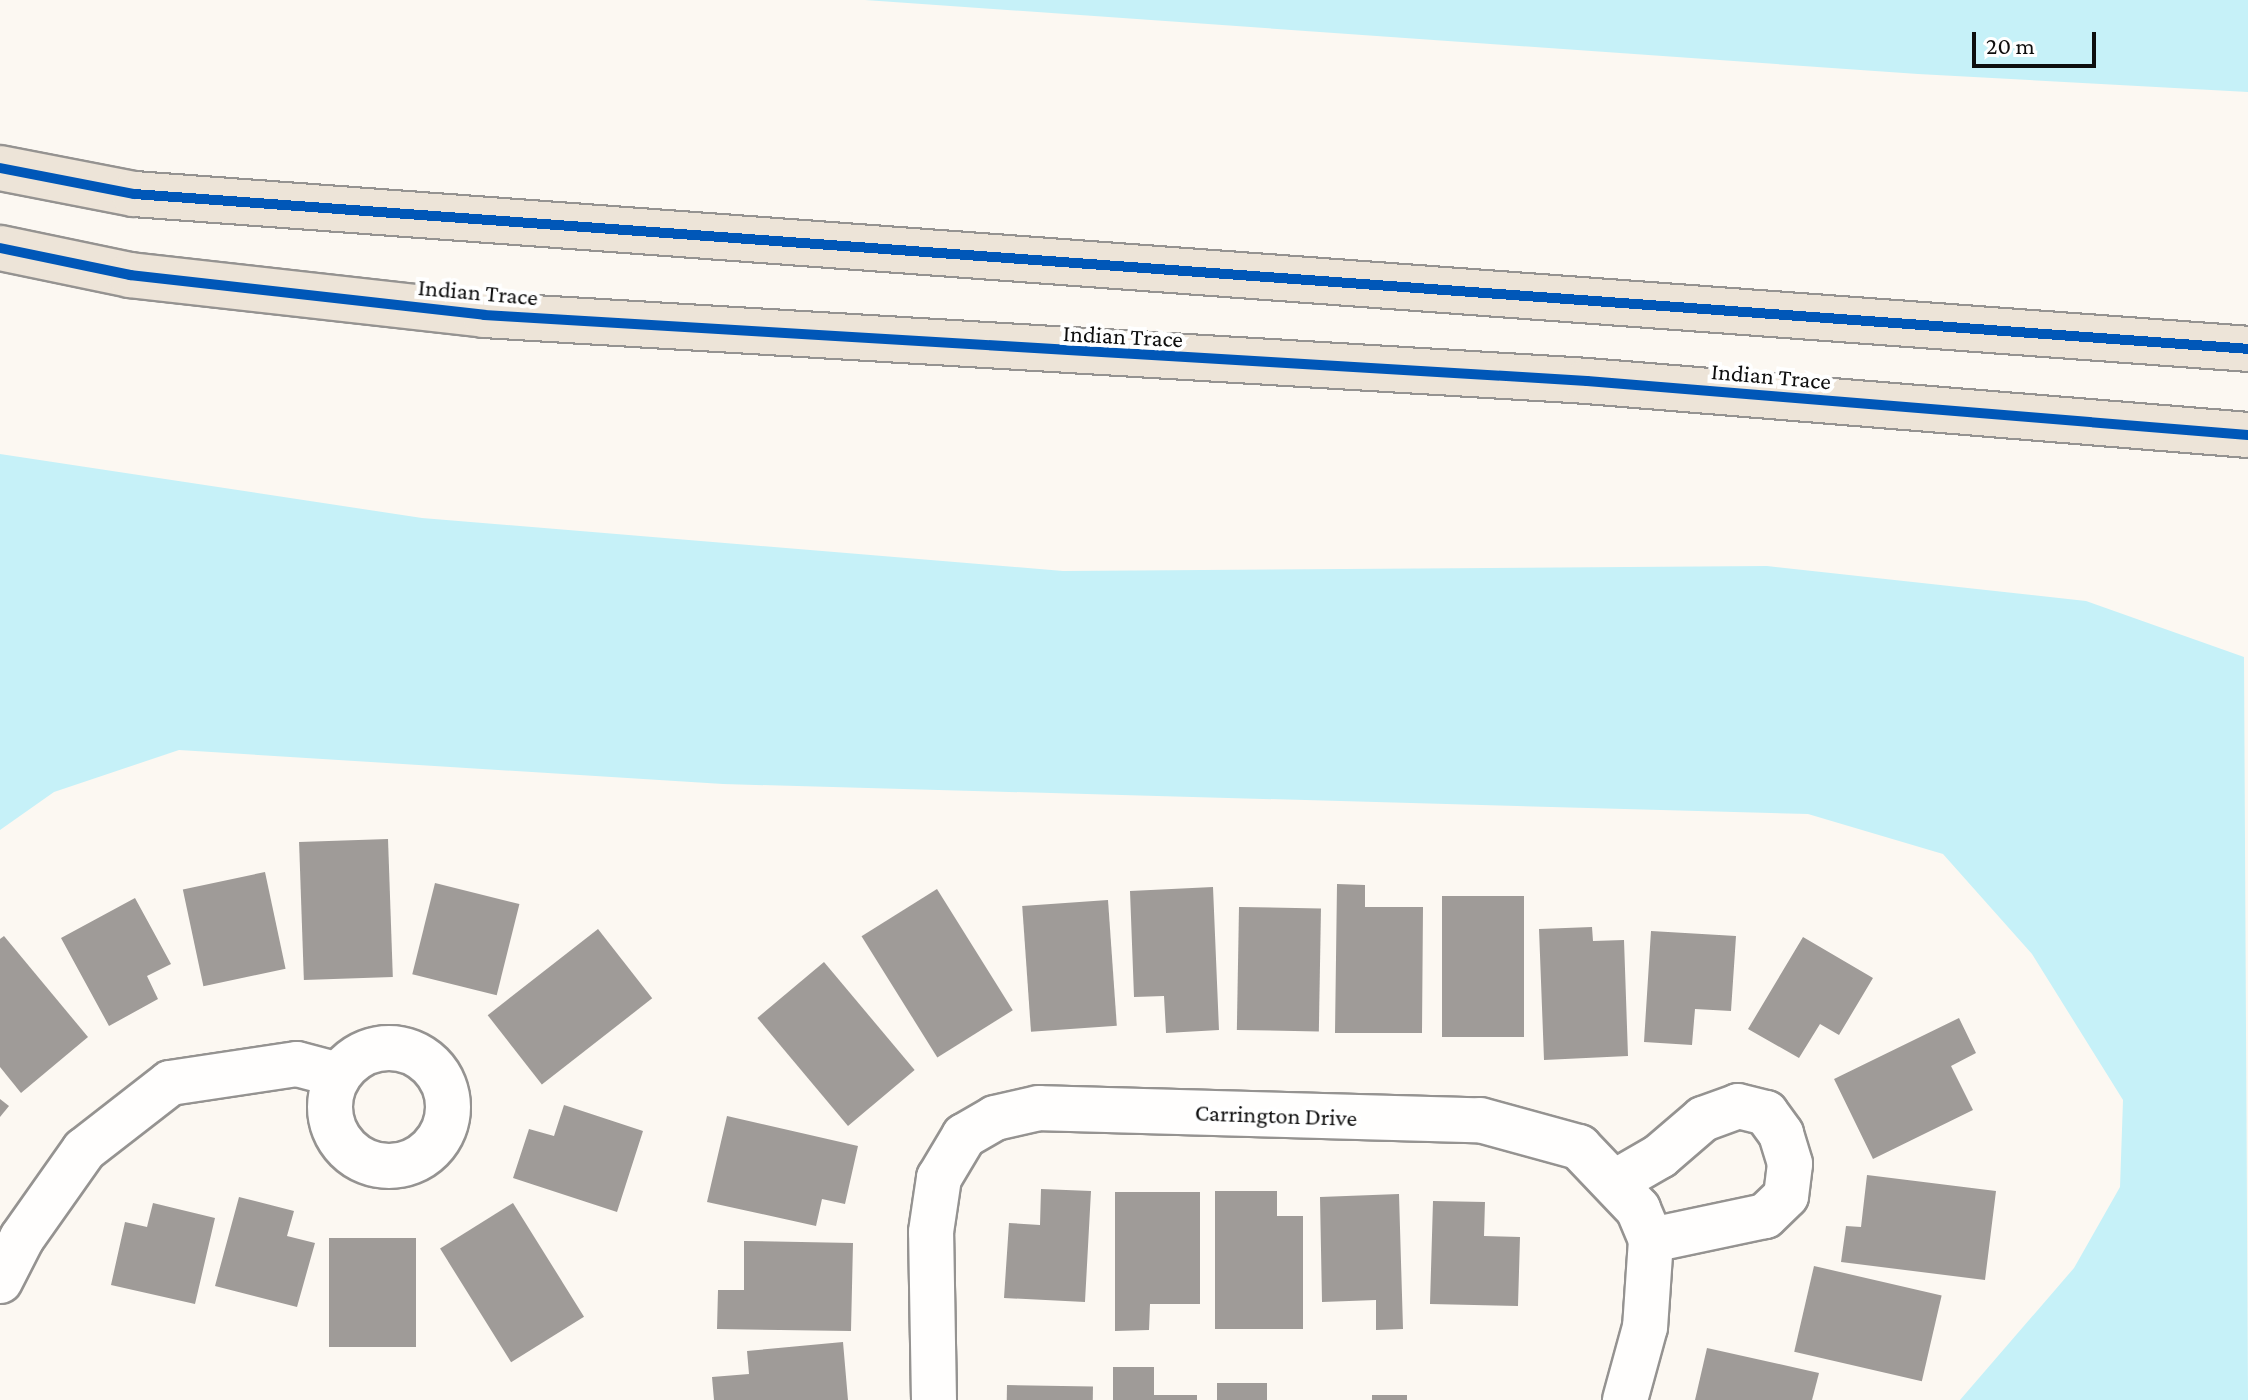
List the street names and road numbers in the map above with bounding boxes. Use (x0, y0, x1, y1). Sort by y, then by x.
street label: Indian Trace (417, 272, 539, 312)
street label: Indian Trace (1062, 318, 1184, 354)
street label: Indian Trace (1710, 356, 1832, 396)
street label: Carrington Drive (1194, 1098, 1358, 1132)

